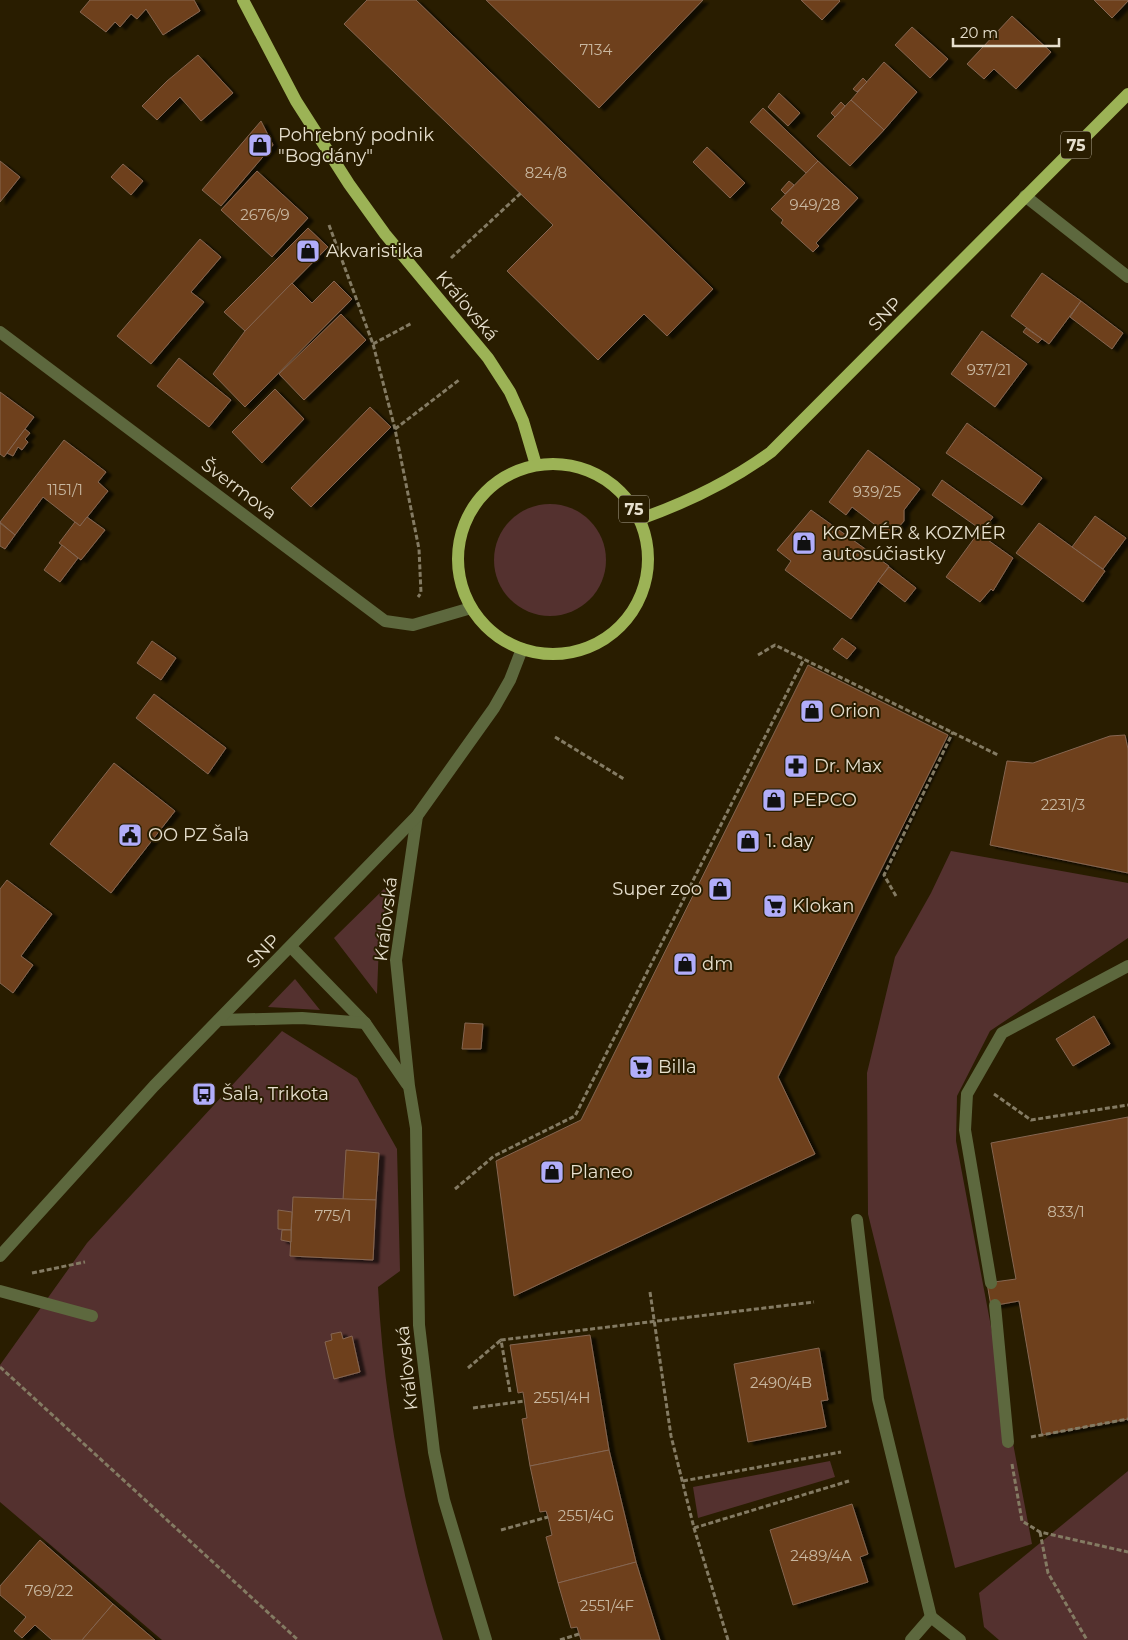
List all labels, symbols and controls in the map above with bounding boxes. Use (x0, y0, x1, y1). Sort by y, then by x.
scale bar (953, 15, 1059, 47)
text: 20 m (960, 23, 998, 42)
house number: 7134 (580, 40, 612, 59)
place label: Pohrebný podnik "Bogdány" (278, 124, 434, 167)
shop icon: Pohrebný podnik "Bogdány" (247, 132, 273, 158)
road number: 75 (1061, 132, 1091, 158)
house number: 824/8 (525, 163, 567, 182)
house number: 949/28 (790, 195, 840, 214)
house number: 2676/9 (240, 205, 290, 224)
shop icon: Akvaristika (295, 238, 321, 264)
place label: Akvaristika (326, 240, 423, 262)
street label: Kráľovská (431, 266, 503, 346)
street label: SNP (864, 292, 906, 336)
house number: 937/21 (967, 360, 1011, 379)
street label: Švermova (197, 454, 281, 524)
house number: 1151/1 (47, 480, 83, 499)
house number: 939/25 (853, 482, 901, 501)
road number: 75 (619, 496, 649, 522)
place label: KOZMÉR & KOZMÉR autosúčiastky (822, 522, 1005, 565)
shop icon: KOZMÉR & KOZMÉR autosúčiastky (791, 530, 817, 556)
shop icon: Orion (799, 698, 825, 724)
place label: Orion (830, 700, 880, 722)
pharmacy icon: Dr. Max (783, 753, 809, 779)
place label: Dr. Max (814, 755, 882, 777)
shop icon: PEPCO (761, 787, 787, 813)
place label: PEPCO (792, 789, 857, 811)
house number: 2231/3 (1041, 795, 1085, 814)
public building icon: OO PZ Šaľa (117, 822, 143, 848)
place label: OO PZ Šaľa (148, 824, 249, 846)
shop icon: 1. day (735, 828, 761, 854)
place label: 1. day (766, 830, 814, 852)
street label: Kráľovská (370, 875, 402, 963)
shop icon: Super zoo (707, 876, 733, 902)
place label: Super zoo (612, 878, 702, 900)
supermarket icon: Klokan (762, 893, 788, 919)
place label: Klokan (792, 895, 854, 917)
street label: SNP (242, 929, 284, 973)
shop icon: dm (672, 951, 698, 977)
place label: dm (702, 953, 733, 975)
supermarket icon: Billa (628, 1054, 654, 1080)
place label: Billa (658, 1056, 697, 1078)
bus stop icon: Šaľa, Trikota (191, 1081, 217, 1107)
place label: Šaľa, Trikota (222, 1083, 329, 1105)
shop icon: Planeo (539, 1159, 565, 1185)
place label: Planeo (570, 1161, 633, 1183)
house number: 833/1 (1047, 1202, 1085, 1221)
house number: 775/1 (315, 1206, 351, 1225)
street label: Kráľovská (392, 1324, 422, 1412)
house number: 2490/4B (750, 1373, 812, 1392)
house number: 2551/4H (534, 1388, 590, 1407)
house number: 2551/4G (558, 1506, 614, 1525)
house number: 2489/4A (790, 1546, 852, 1565)
house number: 769/22 (25, 1581, 73, 1600)
house number: 2551/4F (580, 1596, 634, 1615)

